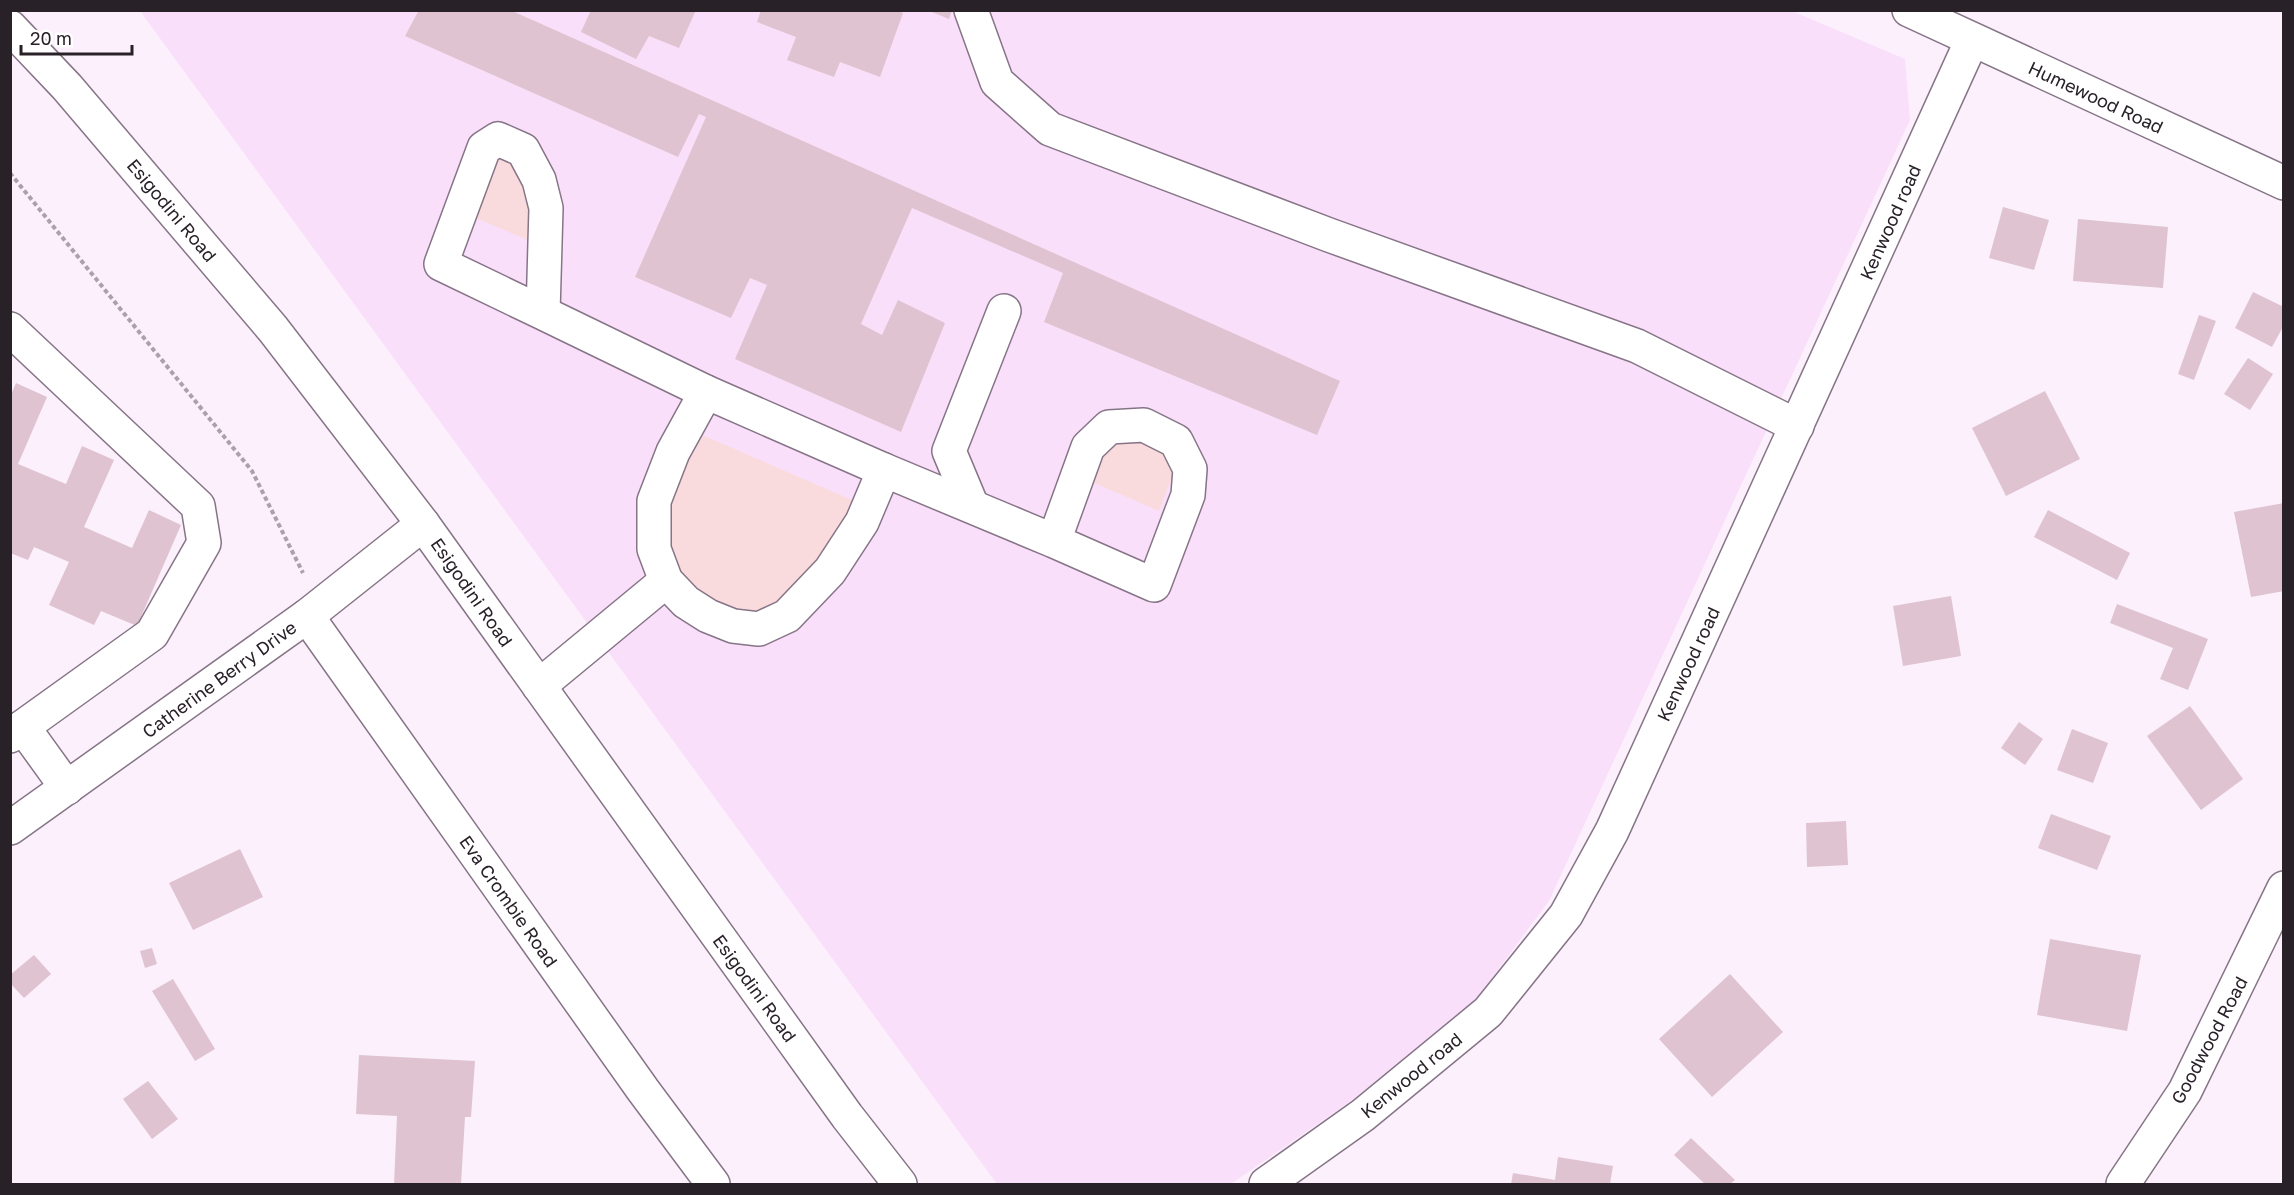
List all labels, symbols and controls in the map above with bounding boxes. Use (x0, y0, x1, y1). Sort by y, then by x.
scale bar (21, 18, 132, 56)
text: 20 m (30, 27, 72, 49)
street label: Humewood Road (2025, 56, 2167, 138)
street label: Esigodini Road (123, 154, 221, 266)
street label: Kenwood road (1855, 161, 1925, 283)
street label: Esigodini Road (426, 533, 518, 651)
street label: Kenwood road (1652, 603, 1724, 725)
street label: Catherine Berry Drive (138, 616, 300, 742)
street label: Eva Crombie Road (455, 831, 563, 971)
street label: Esigodini Road (709, 930, 801, 1046)
street label: Goodwood Road (2166, 973, 2252, 1107)
street label: Kenwood road (1356, 1027, 1466, 1123)

